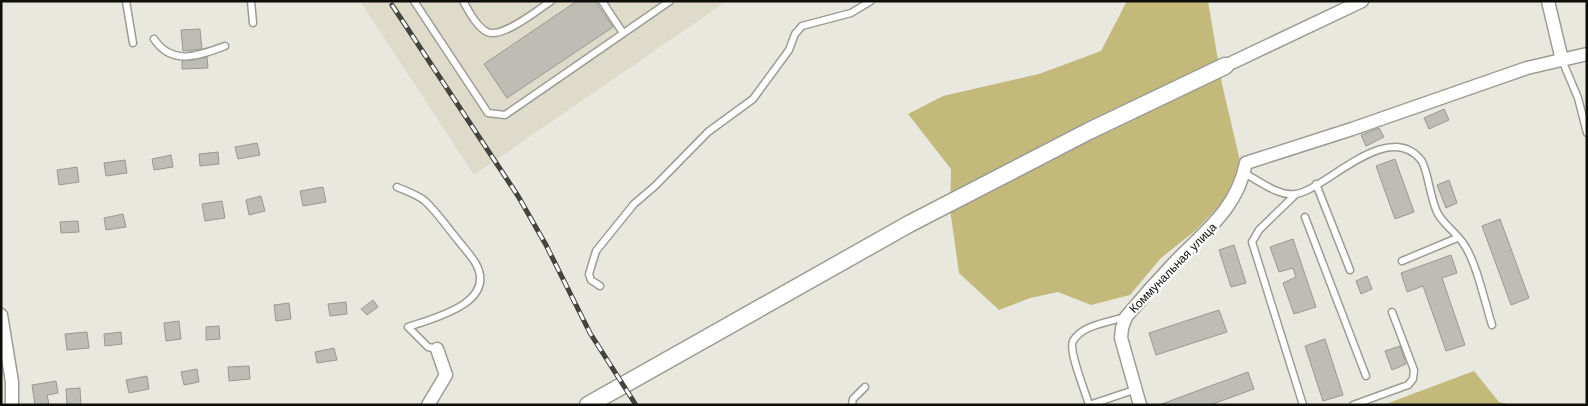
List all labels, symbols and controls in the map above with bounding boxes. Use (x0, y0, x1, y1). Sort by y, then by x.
street label: Коммунальная улица (1126, 220, 1220, 316)

